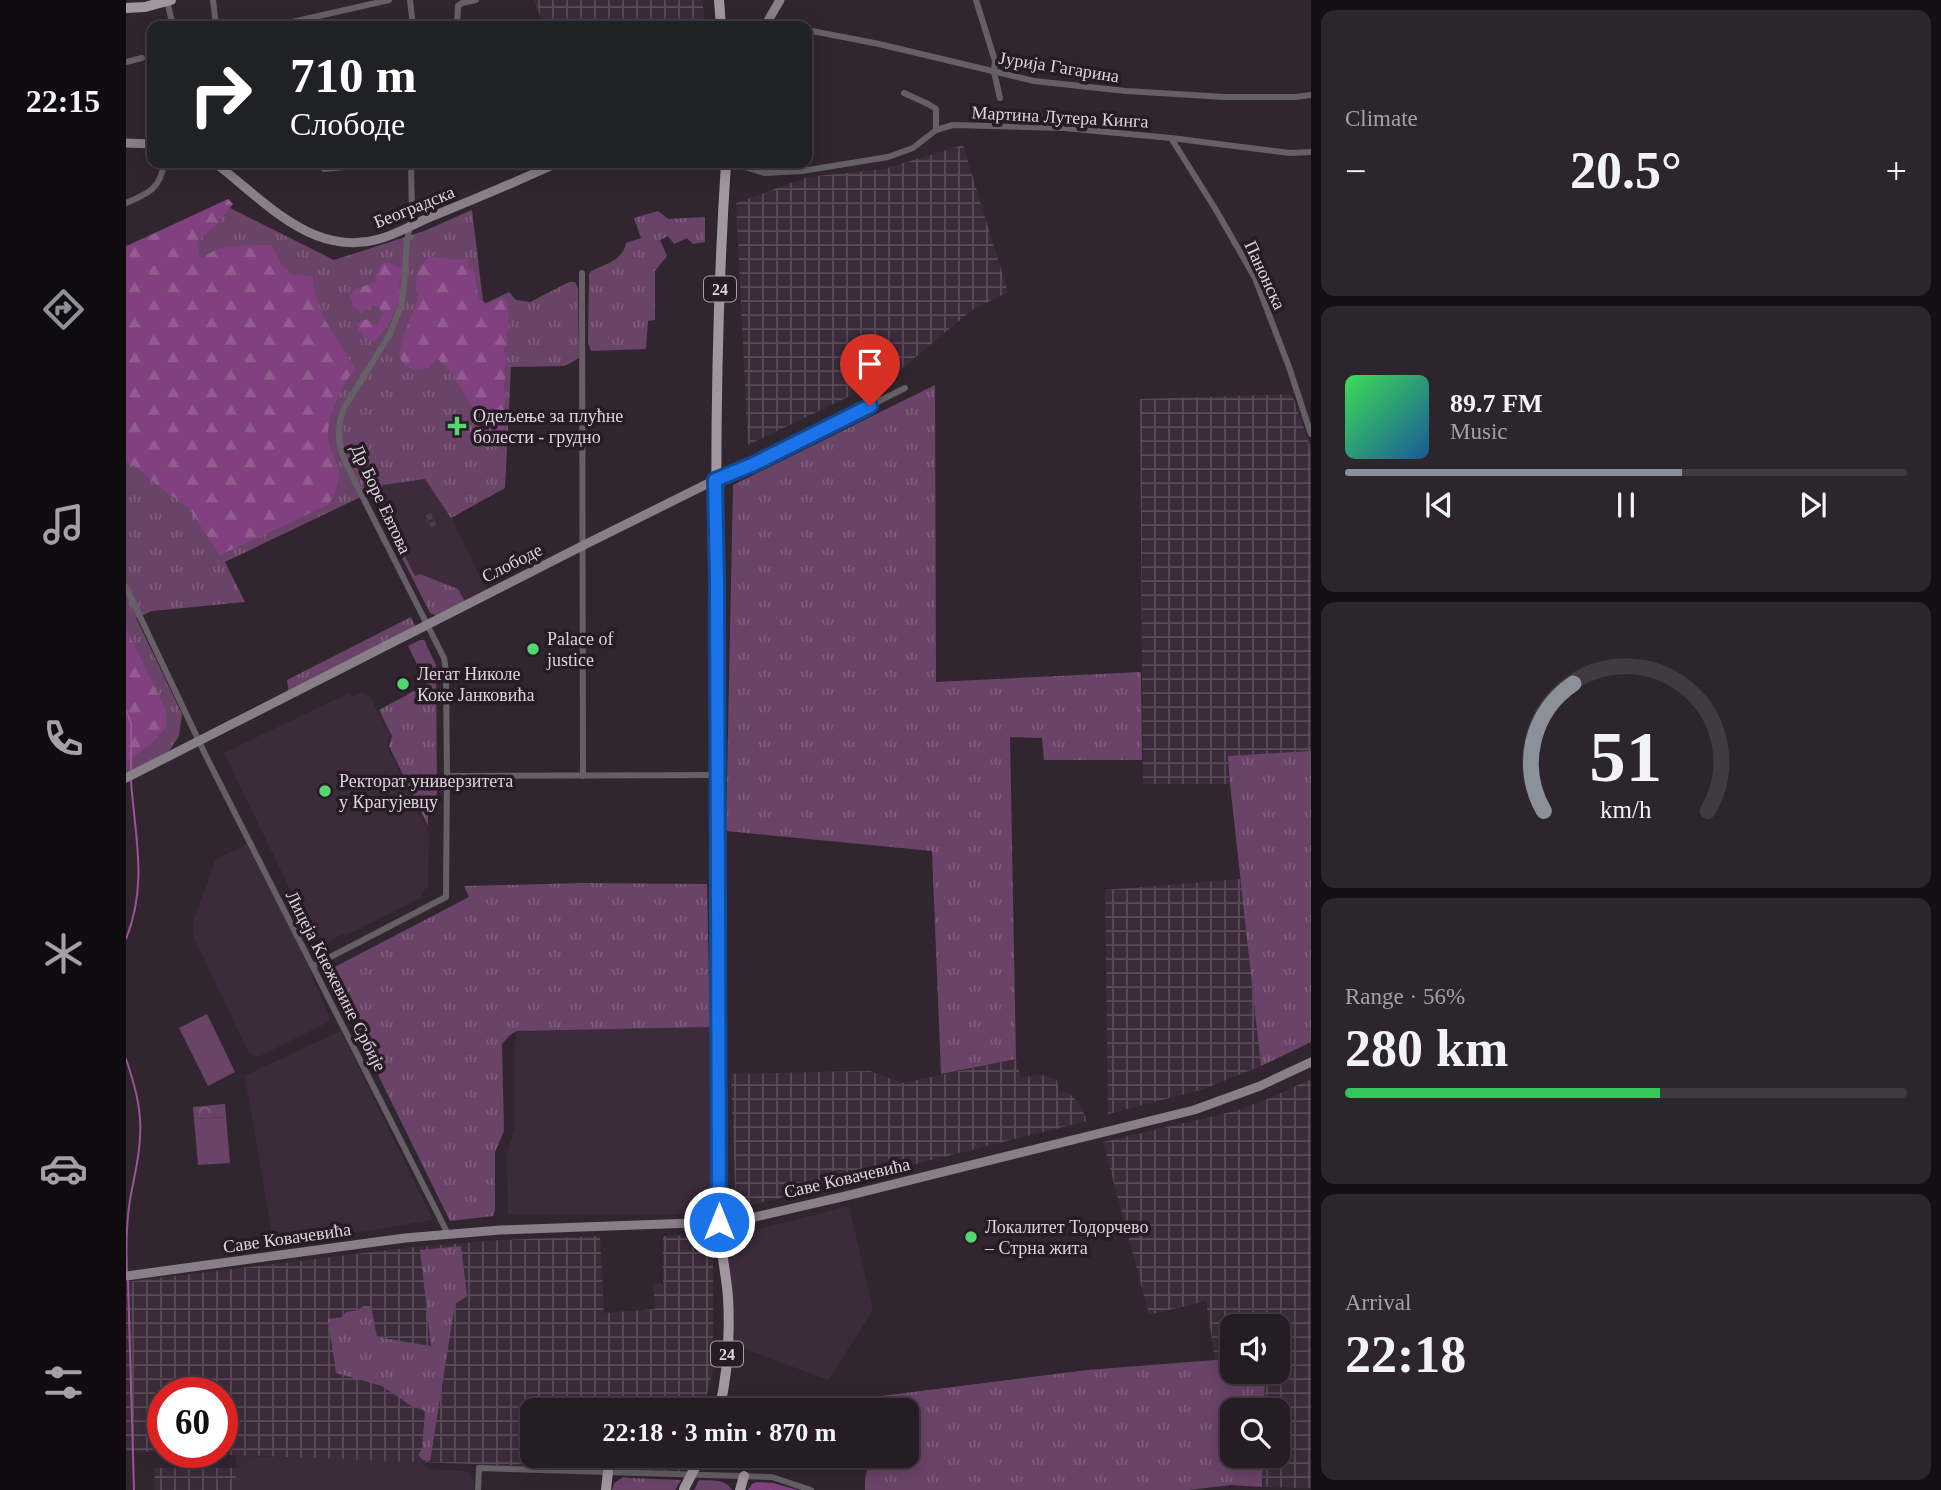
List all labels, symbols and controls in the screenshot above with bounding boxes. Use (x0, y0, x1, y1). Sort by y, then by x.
text: 710 m (290, 48, 417, 103)
street label: Јурија Гагарина (997, 48, 1121, 86)
icon: right (175, 49, 266, 140)
text: 22:15 (26, 83, 100, 119)
street label: Мартина Лутера Кинга (971, 102, 1149, 132)
text: Слободе (290, 106, 405, 142)
text: Climate (1345, 106, 1418, 131)
text: 20.5° (1570, 142, 1682, 199)
text: − (1345, 150, 1366, 192)
text: + (1886, 150, 1907, 192)
street label: Београдска (371, 182, 457, 232)
street label: Панонска (1240, 237, 1290, 313)
road number: 24 (704, 276, 736, 302)
icon: directions (39, 285, 88, 334)
pin (840, 334, 900, 406)
icon: arrive (851, 345, 889, 383)
text: 89.7 FM (1450, 389, 1542, 418)
place label: Одељење за плућне болести - грудно (473, 406, 623, 447)
marker: Одељење за плућне болести - грудно (447, 416, 467, 436)
text: Music (1450, 419, 1508, 444)
street label: Др Боре Евтова (347, 441, 415, 557)
icon: previous (1420, 486, 1458, 524)
icon: pause (1607, 486, 1645, 524)
icon: next (1794, 486, 1832, 524)
icon: music (39, 500, 88, 549)
street label: Слободе (479, 539, 545, 587)
place label: Palace of justice (546, 629, 613, 670)
marker: Palace of justice (525, 641, 541, 657)
place label: Легат Николе Коке Јанковића (417, 664, 534, 705)
marker: Легат Николе Коке Јанковића (395, 676, 411, 692)
icon: phone (39, 714, 88, 763)
text: 51 (1590, 716, 1662, 797)
place label: Ректорат универзитета у Крагујевцу (339, 771, 513, 812)
marker: Ректорат универзитета у Крагујевцу (317, 783, 333, 799)
text: km/h (1600, 796, 1652, 823)
street label: Лицеја Кнежевине Србије (282, 887, 390, 1075)
icon: climate (39, 929, 88, 978)
text: Range · 56% (1345, 984, 1465, 1009)
text: 280 km (1345, 1020, 1508, 1077)
icon: car (39, 1144, 88, 1193)
street label: Саве Ковачевића (782, 1154, 912, 1202)
position arrow (682, 1185, 756, 1259)
place label: Локалитет Тодорчево – Стрна жита (984, 1217, 1148, 1258)
street label: Саве Ковачевића (222, 1219, 352, 1257)
marker: Локалитет Тодорчево – Стрна жита (963, 1229, 979, 1245)
text: Arrival (1345, 1290, 1411, 1315)
map controls (1220, 1314, 1290, 1468)
button: sound (1220, 1314, 1290, 1384)
text: 22:18 (1345, 1326, 1466, 1383)
road number: 24 (711, 1342, 743, 1366)
icon: filters (39, 1358, 88, 1407)
speed limit sign: 60 (147, 1377, 238, 1468)
button: search (1220, 1398, 1290, 1468)
text: 22:18 · 3 min · 870 m (603, 1418, 837, 1447)

